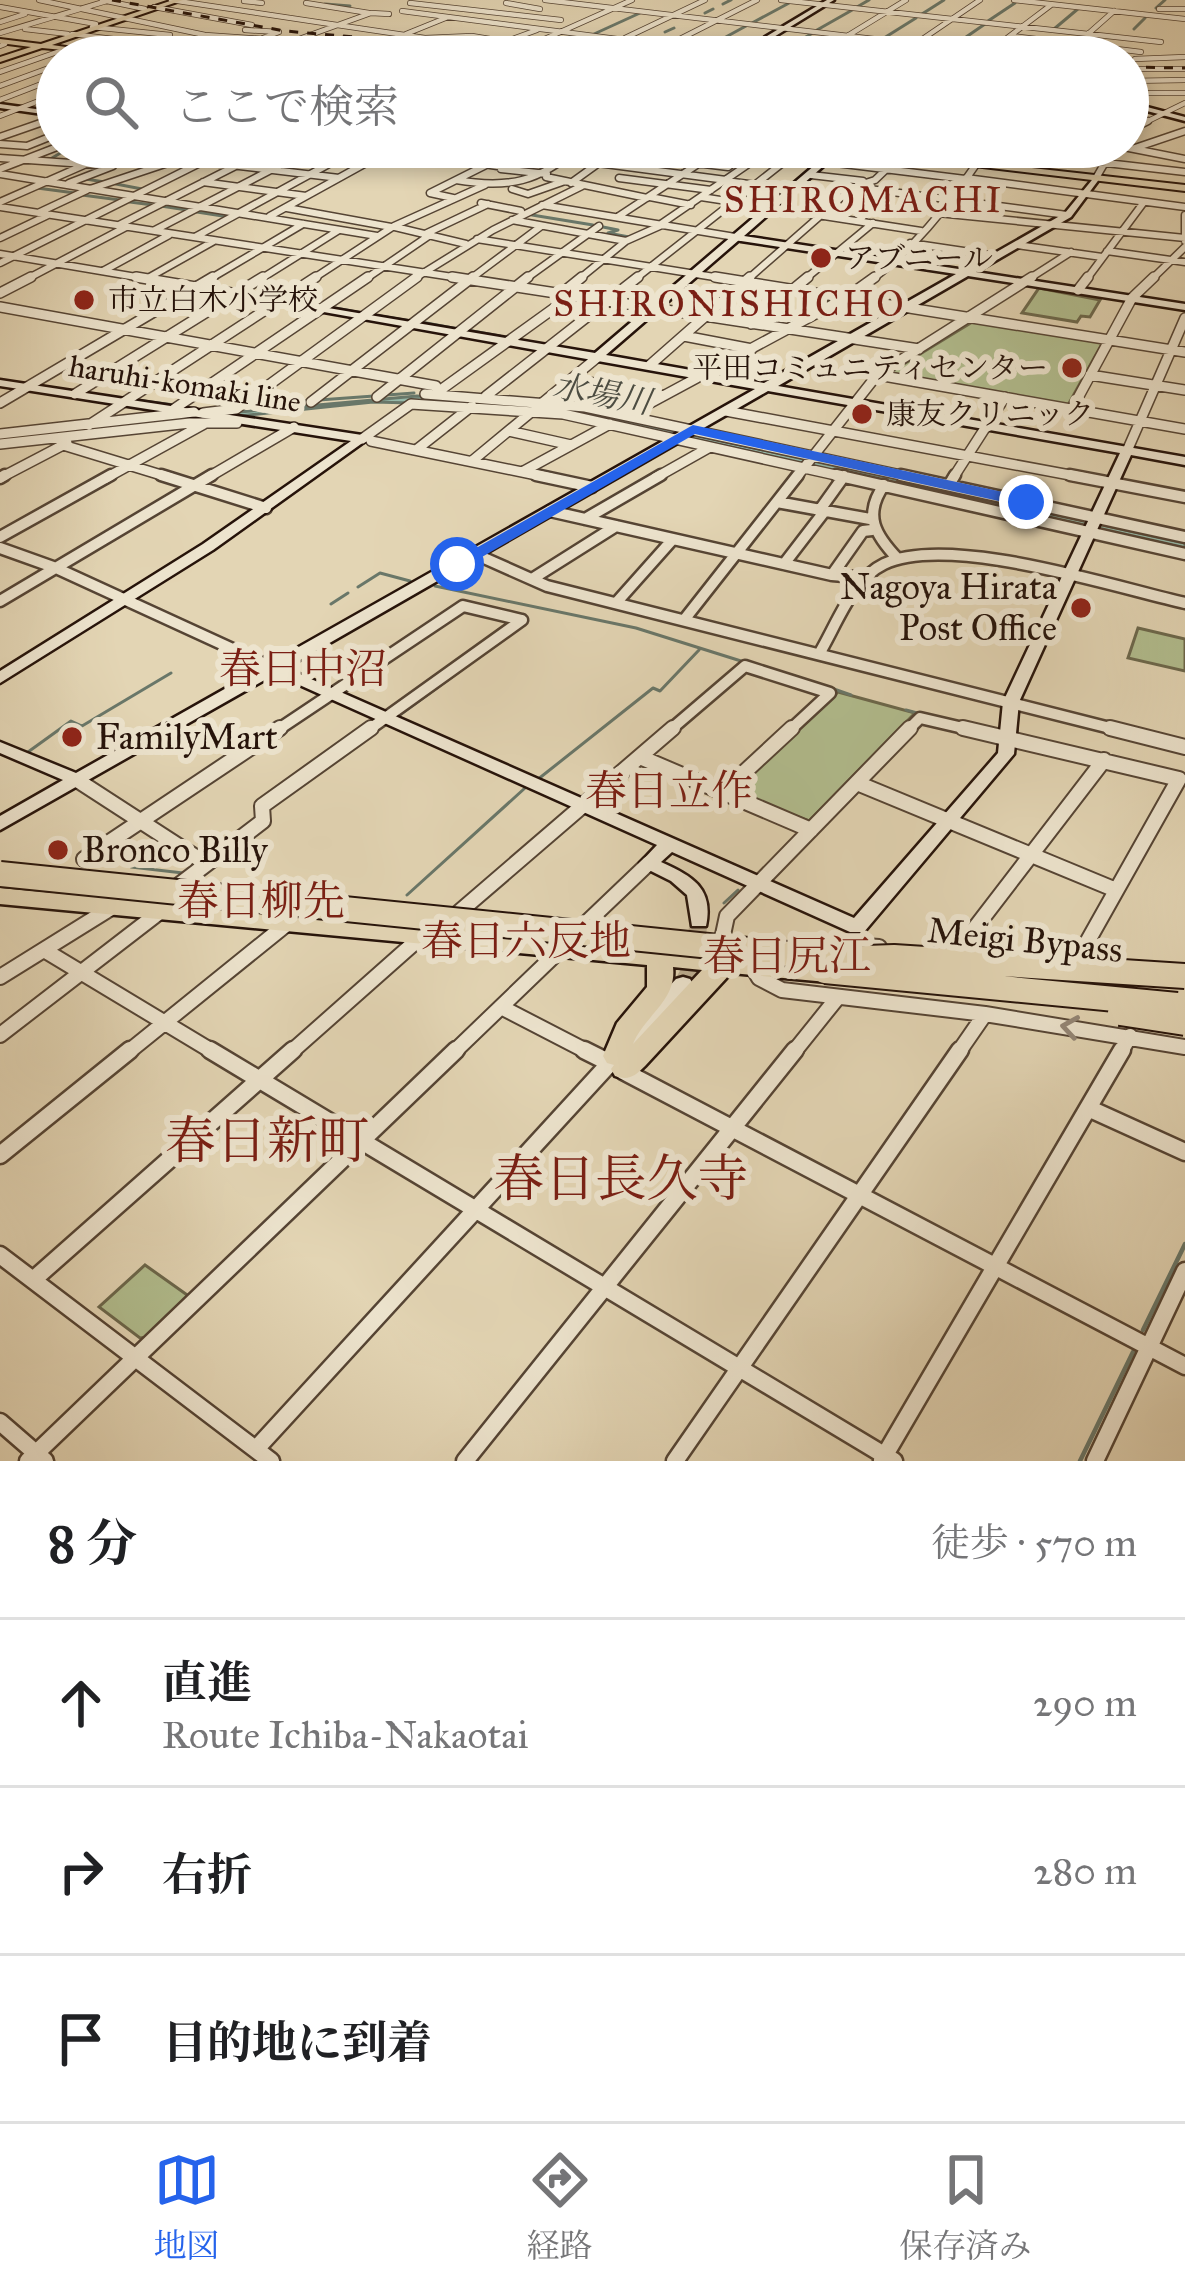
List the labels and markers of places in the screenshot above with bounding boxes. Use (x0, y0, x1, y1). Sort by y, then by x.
place label: アブニール (845, 240, 993, 276)
marker: アブニール (808, 245, 834, 271)
place label: 市立白木小学校 (108, 282, 318, 318)
marker: 市立白木小学校 (71, 287, 97, 313)
place label: 平田コミュニティセンター (692, 350, 1048, 386)
marker: 平田コミュニティセンター (1059, 355, 1085, 381)
place label: 康友クリニック (886, 396, 1094, 432)
marker: 康友クリニック (849, 401, 875, 427)
place label: Nagoya Hirata Post Office (840, 565, 1058, 650)
marker: Nagoya Hirata Post Office (1068, 595, 1094, 621)
place label: FamilyMart (96, 715, 278, 759)
marker: FamilyMart (59, 724, 85, 750)
place label: Bronco Billy (82, 828, 269, 872)
marker: Bronco Billy (45, 837, 71, 863)

